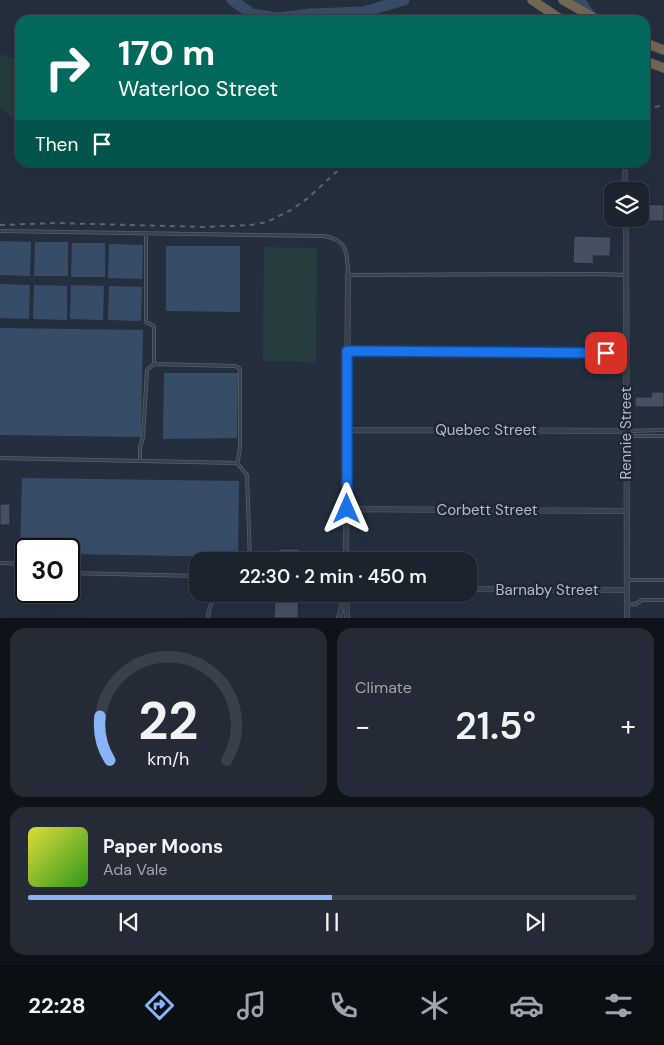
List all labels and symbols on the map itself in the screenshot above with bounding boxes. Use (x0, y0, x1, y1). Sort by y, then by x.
pin (585, 332, 627, 374)
street label: Rennie Street (616, 386, 636, 479)
street label: Quebec Street (435, 420, 537, 440)
position arrow (320, 482, 372, 534)
street label: Corbett Street (436, 500, 538, 520)
speed limit sign: 30 (15, 538, 80, 603)
street label: Barnaby Street (495, 580, 599, 600)

